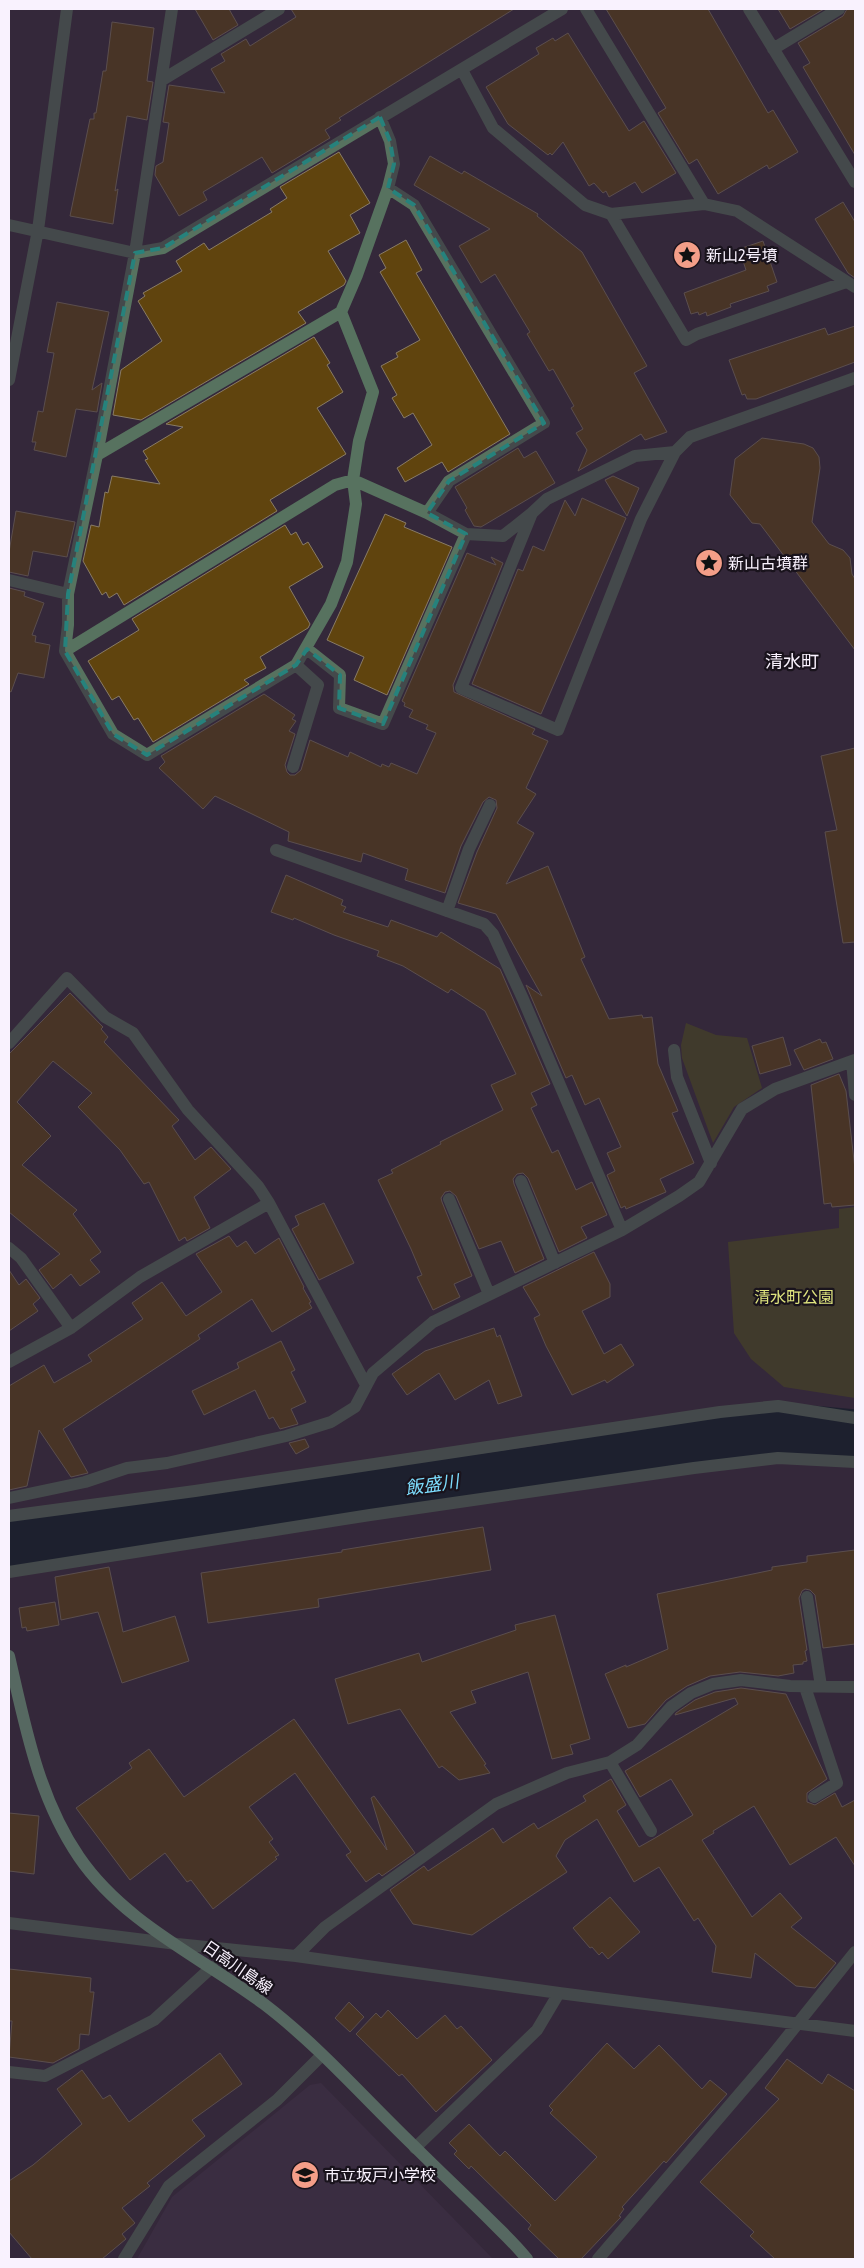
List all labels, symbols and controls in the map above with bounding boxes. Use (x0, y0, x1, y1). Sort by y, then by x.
place icon: 新山2号墳 (672, 240, 702, 270)
place label: 新山2号墳 (706, 246, 778, 264)
place icon: 新山古墳群 (694, 548, 724, 578)
place label: 新山古墳群 (728, 554, 808, 572)
district label: 清水町 (765, 651, 819, 672)
park label: 清水町公園 (754, 1288, 834, 1306)
water label: 飯盛川 (404, 1470, 462, 1499)
street label: 日高川島線 (200, 1937, 276, 1997)
school or university icon: 市立坂戸小学校 (290, 2160, 320, 2190)
place label: 市立坂戸小学校 (324, 2166, 436, 2184)

